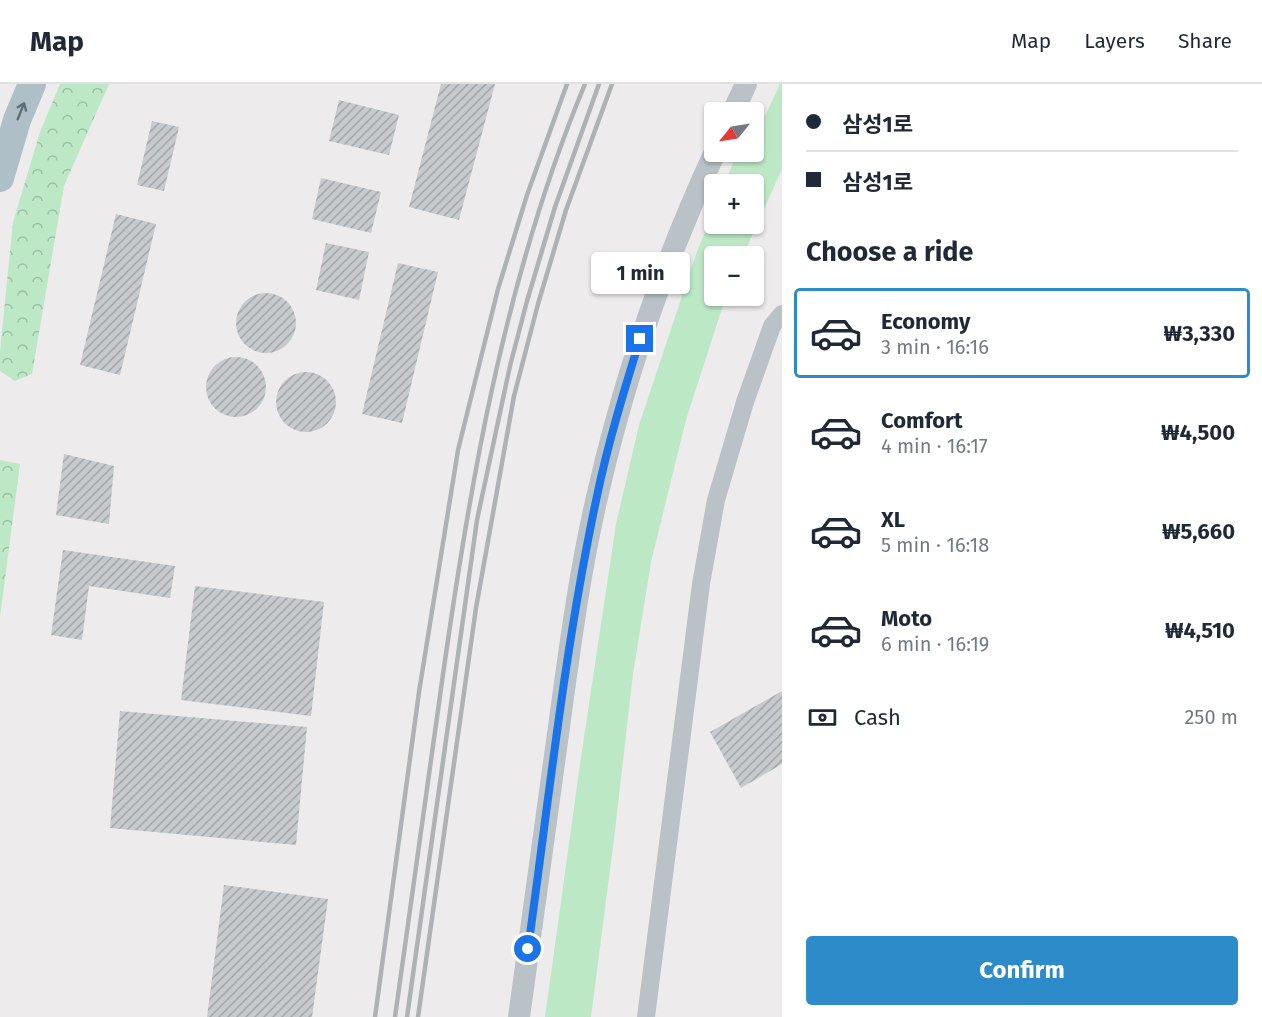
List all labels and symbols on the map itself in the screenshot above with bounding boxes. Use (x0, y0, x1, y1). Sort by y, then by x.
one-way arrow (16, 102, 27, 120)
north arrow (704, 102, 764, 162)
callout: 1 min (590, 252, 690, 294)
route end (626, 325, 653, 352)
route start (514, 935, 541, 962)

